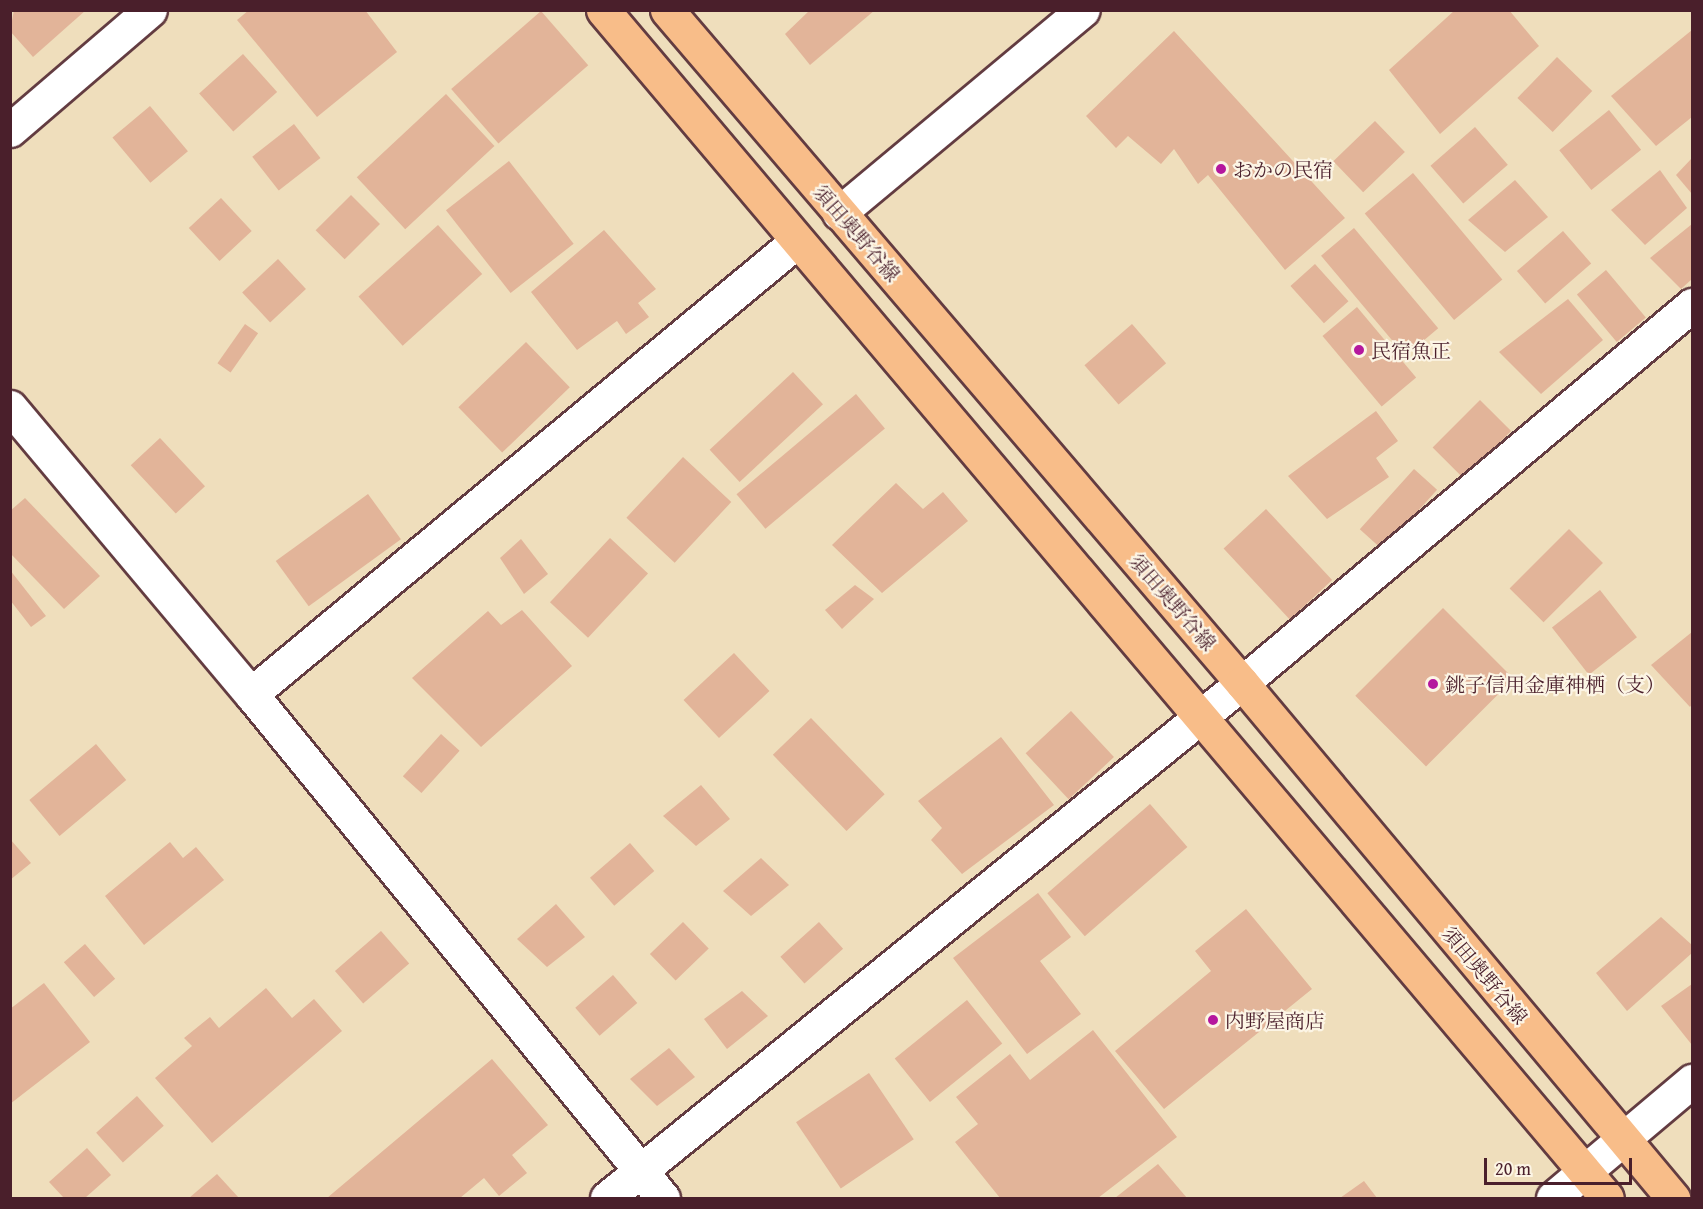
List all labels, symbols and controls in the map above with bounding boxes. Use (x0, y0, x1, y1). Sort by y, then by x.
place label: おかの民宿 (1233, 157, 1333, 181)
marker: おかの民宿 (1214, 162, 1228, 176)
street label: 須田奥野谷線 (809, 180, 905, 286)
place label: 民宿魚正 (1371, 338, 1451, 362)
marker: 民宿魚正 (1352, 343, 1366, 357)
street label: 須田奥野谷線 (1125, 549, 1221, 655)
place label: 銚子信用金庫神栖（支） (1445, 672, 1665, 696)
marker: 銚子信用金庫神栖（支） (1426, 677, 1440, 691)
street label: 須田奥野谷線 (1437, 921, 1533, 1029)
place label: 内野屋商店 (1225, 1008, 1325, 1032)
marker: 内野屋商店 (1206, 1013, 1220, 1027)
scale bar (1487, 1146, 1636, 1184)
text: 20 m (1495, 1155, 1531, 1182)

